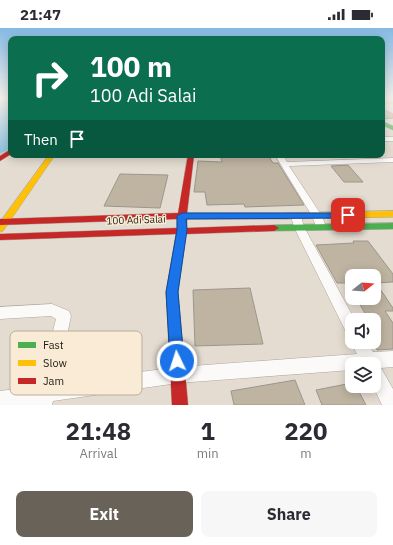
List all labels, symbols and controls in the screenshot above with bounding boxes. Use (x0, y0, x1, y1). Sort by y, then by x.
text: 21:47 (20, 5, 61, 24)
text: 100 m (90, 48, 172, 85)
icon: right (24, 52, 76, 104)
text: 100 Adi Salai (90, 84, 196, 107)
icon: arrive (66, 128, 88, 150)
text: Then (24, 130, 58, 149)
pin (331, 198, 365, 232)
icon: arrive (337, 204, 359, 226)
street label: 100 Adi Salai (106, 212, 166, 228)
north arrow (345, 269, 381, 305)
map controls (345, 269, 381, 393)
button: sound (345, 313, 381, 349)
legend (10, 331, 142, 395)
text: Fast (43, 338, 64, 352)
position arrow (156, 340, 198, 382)
text: Slow (43, 356, 67, 370)
button: layers (345, 357, 381, 393)
text: Jam (43, 374, 64, 388)
text: 21:48 (66, 415, 131, 447)
text: 1 (200, 415, 215, 447)
text: 220 (284, 415, 327, 447)
text: Arrival (79, 445, 117, 462)
text: min (197, 445, 219, 462)
text: m (300, 445, 311, 462)
button: Exit (16, 491, 193, 537)
button: Share (201, 491, 377, 537)

